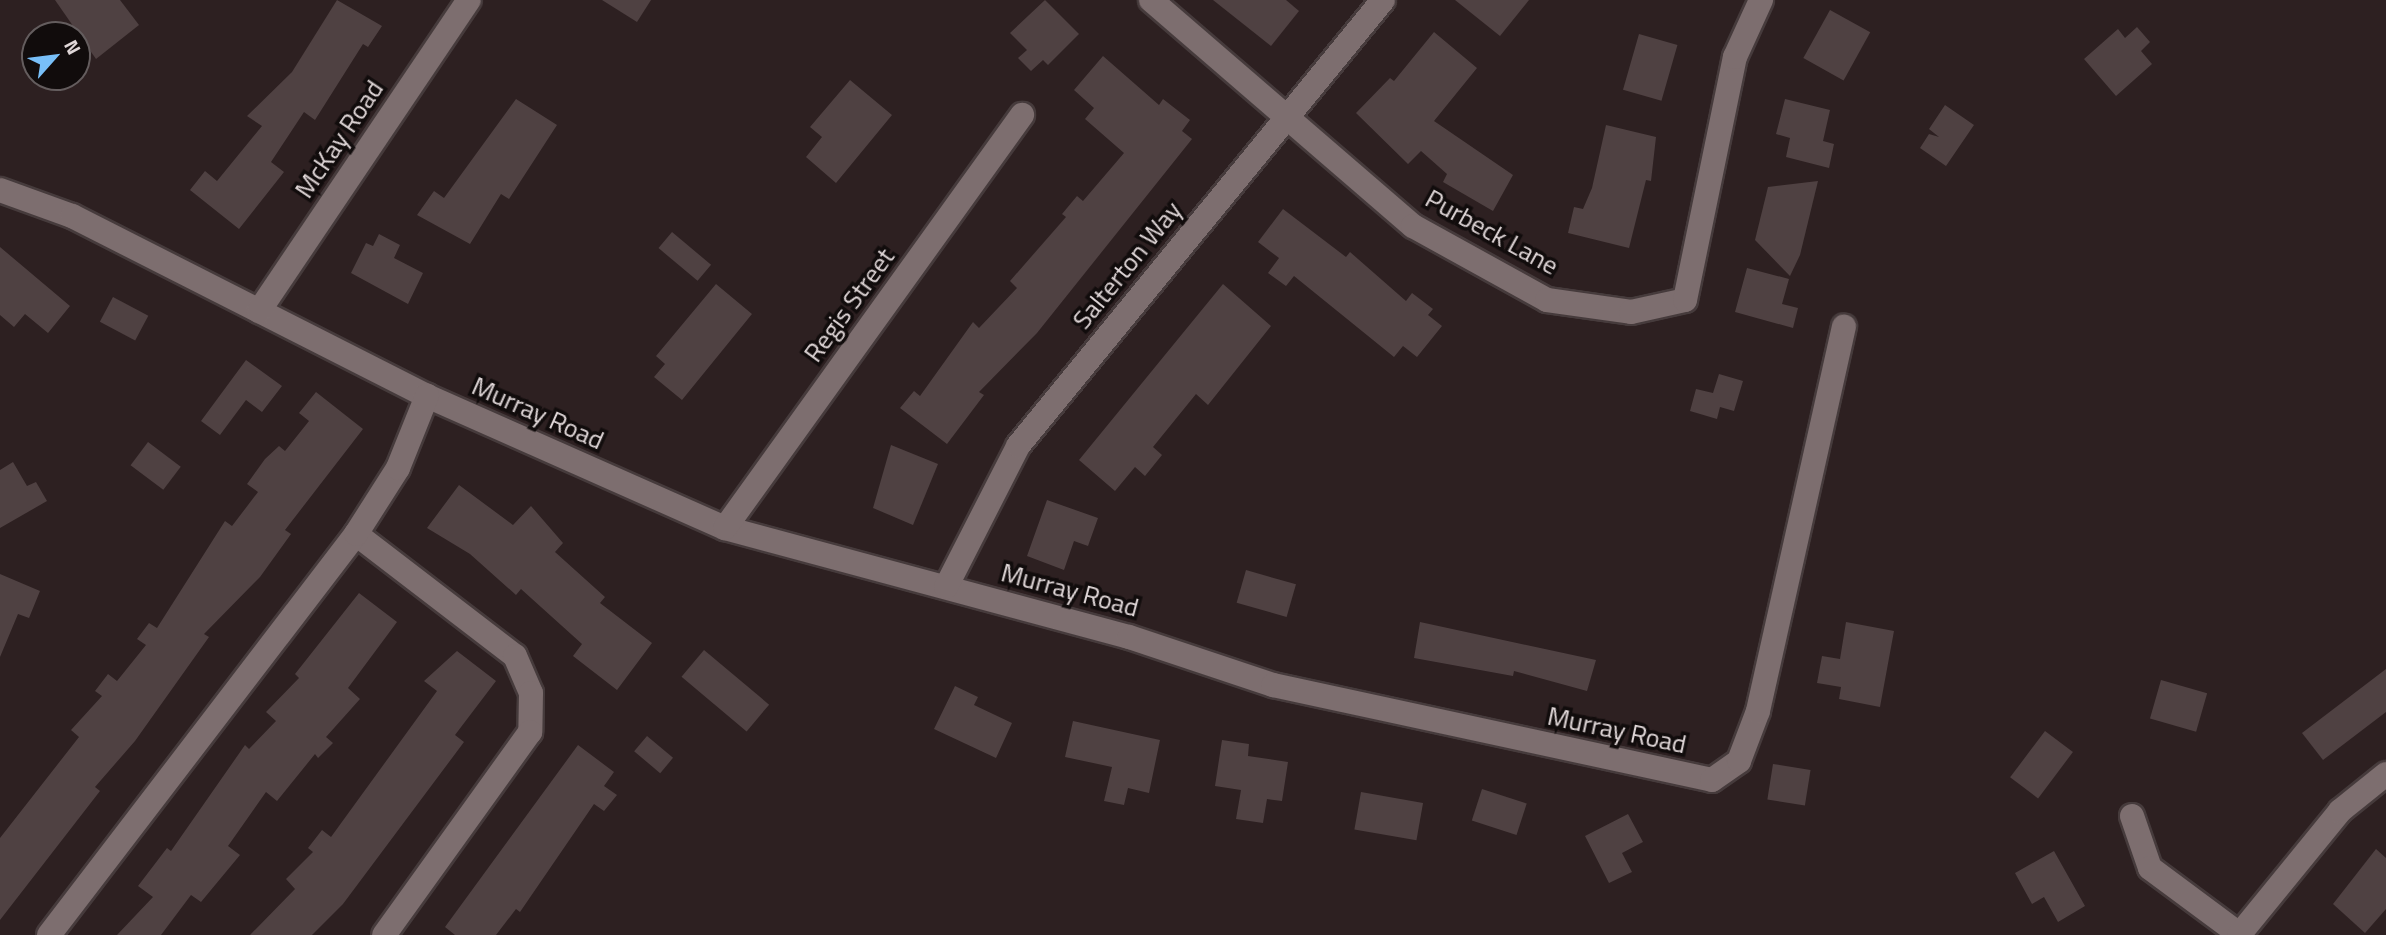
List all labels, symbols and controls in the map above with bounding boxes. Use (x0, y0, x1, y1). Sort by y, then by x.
north arrow (21, 21, 91, 91)
text: N (57, 34, 89, 59)
street label: McKay Road (288, 74, 390, 204)
street label: Purbeck Lane (1420, 183, 1564, 281)
street label: Salterton Way (1066, 195, 1188, 335)
street label: Regis Street (797, 242, 901, 368)
street label: Murray Road (467, 370, 609, 456)
street label: Murray Road (998, 557, 1142, 623)
street label: Murray Road (1545, 700, 1689, 760)

